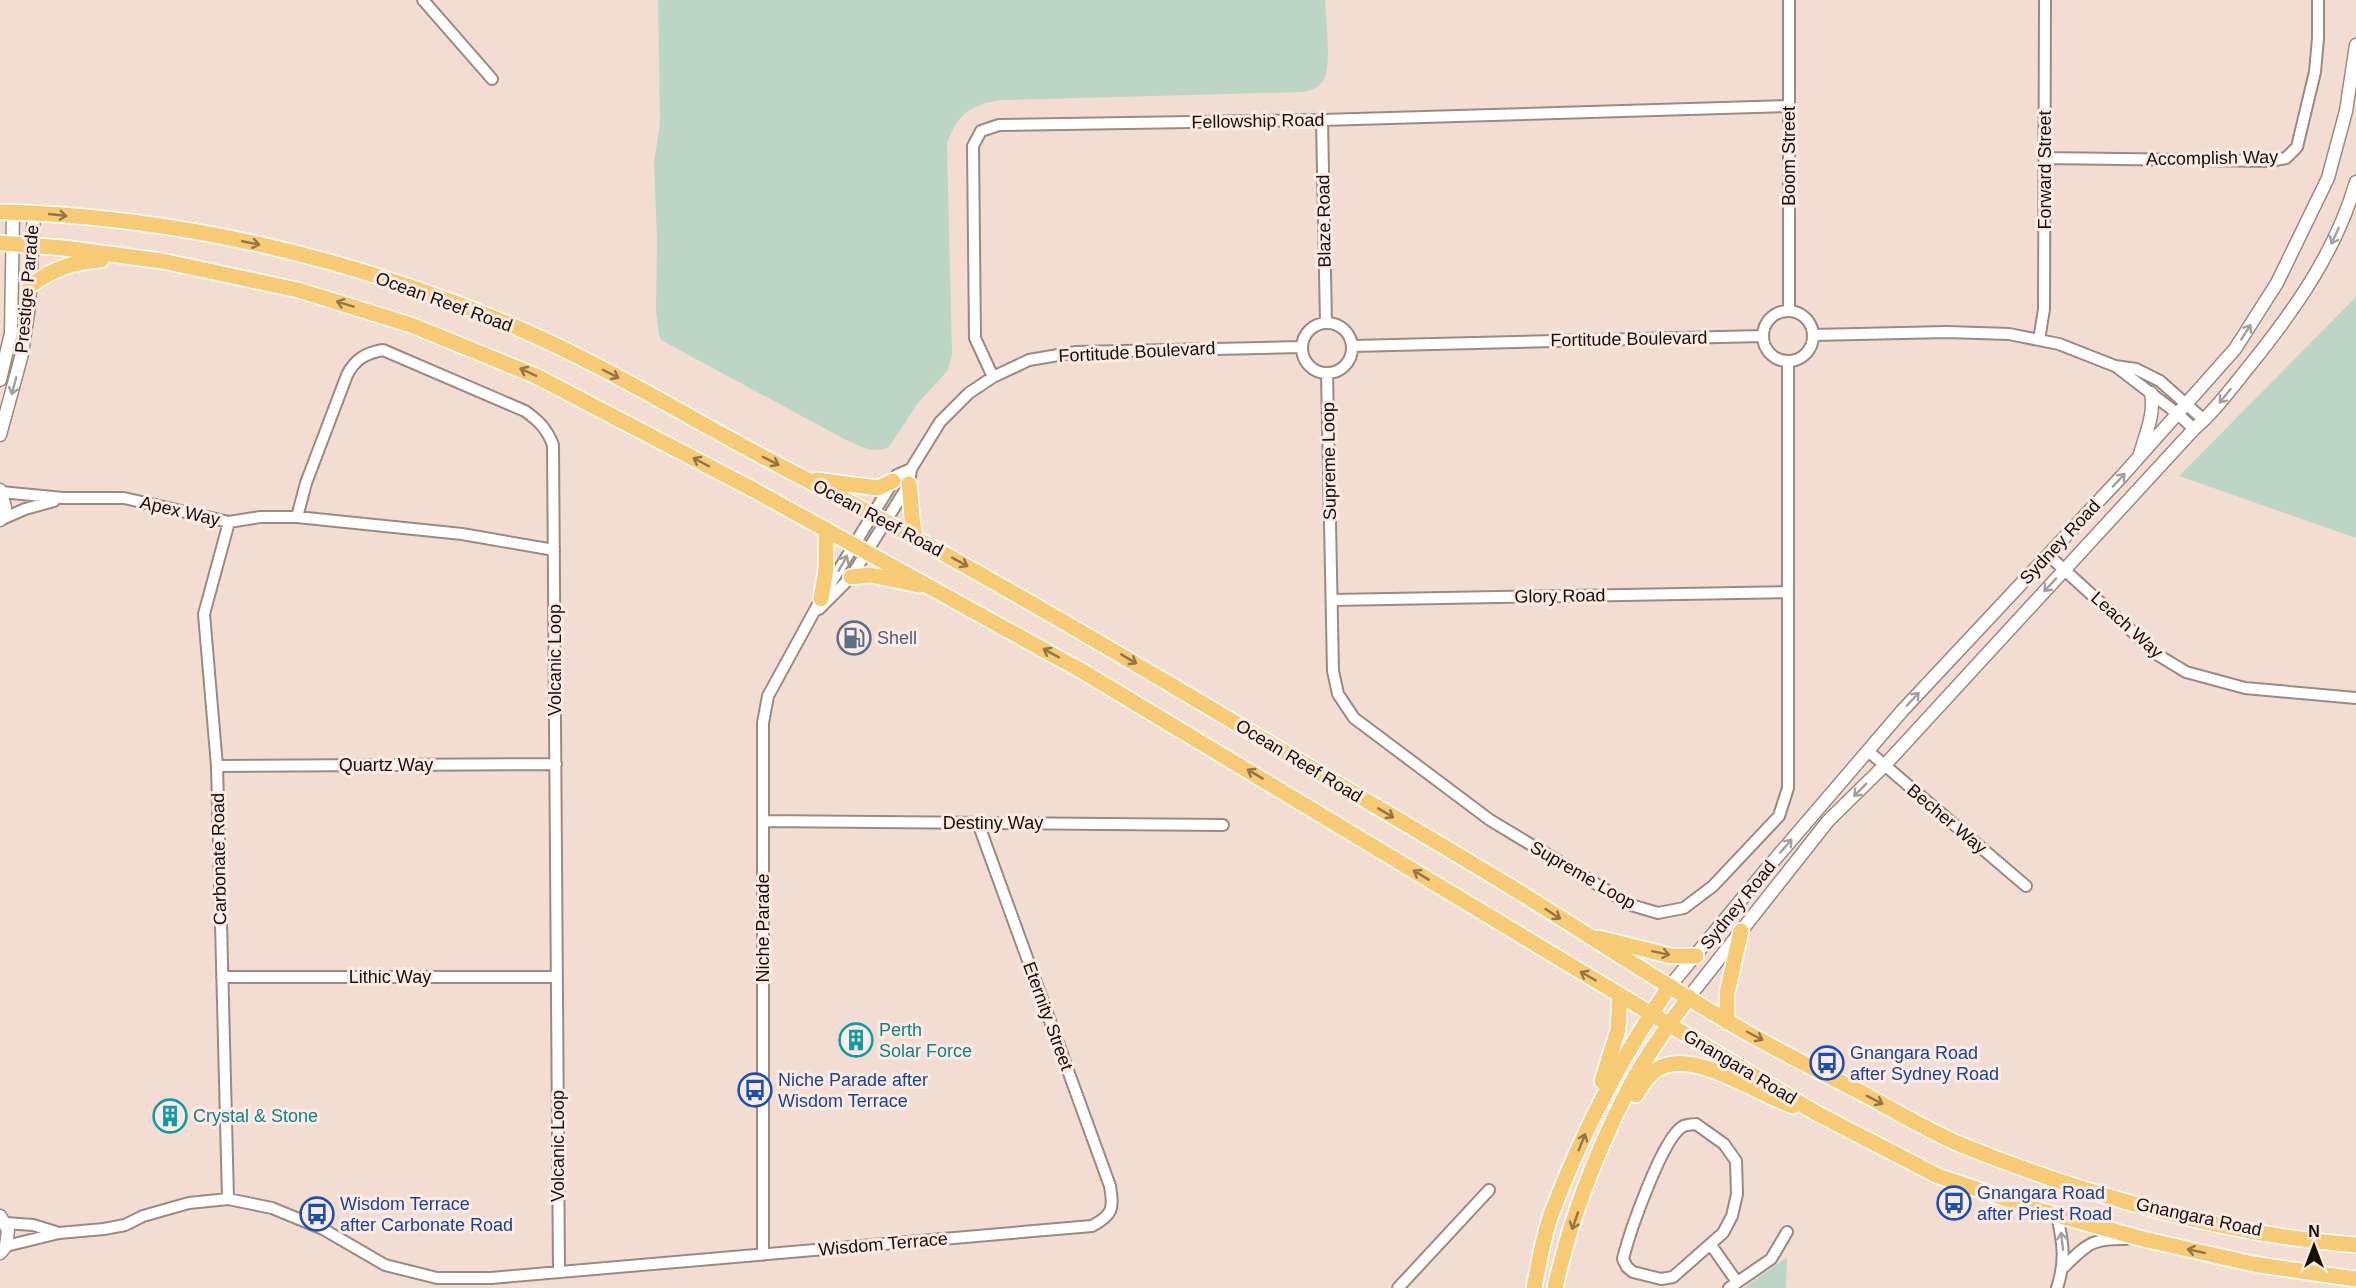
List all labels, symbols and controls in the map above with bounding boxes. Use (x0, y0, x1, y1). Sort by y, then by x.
street label: Boom Street (1779, 106, 1799, 206)
street label: Fellowship Road (1191, 110, 1325, 132)
street label: Forward Street (2035, 110, 2055, 230)
street label: Accomplish Way (2146, 147, 2278, 169)
street label: Blaze Road (1313, 174, 1335, 268)
one-way arrow (48, 210, 68, 221)
street label: Prestige Parade (11, 224, 43, 354)
one-way arrow (2329, 227, 2341, 245)
one-way arrow (241, 238, 261, 249)
street label: Ocean Reef Road (373, 268, 515, 336)
one-way arrow (336, 298, 355, 309)
one-way arrow (2240, 325, 2252, 341)
street label: Fortitude Boulevard (1550, 328, 1708, 350)
street label: Fortitude Boulevard (1058, 338, 1216, 366)
one-way arrow (519, 365, 537, 377)
one-way arrow (602, 368, 620, 380)
one-way arrow (7, 376, 19, 395)
one-way arrow (2218, 388, 2232, 403)
street label: Supreme Loop (1318, 402, 1340, 520)
one-way arrow (692, 455, 710, 467)
one-way arrow (762, 455, 779, 467)
one-way arrow (2112, 473, 2126, 488)
street label: Ocean Reef Road (810, 475, 946, 561)
street label: Apex Way (138, 492, 222, 530)
street label: Sydney Road (2016, 496, 2104, 588)
one-way arrow (837, 555, 849, 572)
one-way arrow (950, 557, 968, 568)
one-way arrow (2042, 578, 2057, 593)
street label: Glory Road (1514, 585, 1606, 607)
street label: Leach Way (2087, 588, 2167, 662)
street label: Volcanic Loop (545, 604, 565, 716)
fuel station icon: Shell (836, 620, 872, 656)
place label: Shell (877, 628, 917, 648)
one-way arrow (1043, 647, 1060, 659)
one-way arrow (1120, 653, 1137, 665)
one-way arrow (1906, 691, 1921, 706)
street label: Ocean Reef Road (1232, 715, 1366, 807)
street label: Quartz Way (339, 755, 433, 775)
one-way arrow (1247, 768, 1264, 780)
street label: Becher Way (1903, 780, 1991, 858)
one-way arrow (1852, 782, 1867, 797)
street label: Carbonate Road (208, 793, 230, 925)
one-way arrow (1377, 807, 1394, 819)
street label: Destiny Way (943, 813, 1043, 833)
street label: Supreme Loop (1527, 837, 1639, 913)
one-way arrow (1779, 839, 1793, 854)
street label: Sydney Road (1696, 857, 1780, 953)
one-way arrow (1413, 869, 1430, 881)
street label: Niche Parade (753, 873, 773, 983)
one-way arrow (1544, 909, 1561, 921)
one-way arrow (1650, 948, 1670, 959)
street label: Eternity Street (1019, 959, 1077, 1073)
street label: Lithic Way (349, 967, 431, 987)
one-way arrow (1580, 970, 1597, 982)
place label: Perth Solar Force (879, 1020, 972, 1061)
building icon: Perth Solar Force (838, 1022, 874, 1058)
street label: Gnangara Road (1680, 1025, 1800, 1109)
one-way arrow (1746, 1030, 1763, 1042)
place label: Gnangara Road after Sydney Road (1850, 1043, 1999, 1084)
bus stop icon: Gnangara Road after Sydney Road (1809, 1045, 1845, 1081)
place label: Niche Parade after Wisdom Terrace (778, 1070, 928, 1111)
bus stop icon: Niche Parade after Wisdom Terrace (737, 1072, 773, 1108)
street label: Volcanic Loop (548, 1090, 568, 1202)
one-way arrow (1866, 1094, 1883, 1106)
building icon: Crystal & Stone (152, 1098, 188, 1134)
place label: Crystal & Stone (193, 1106, 318, 1126)
one-way arrow (1577, 1133, 1588, 1152)
place label: Gnangara Road after Priest Road (1977, 1183, 2112, 1224)
bus stop icon: Gnangara Road after Priest Road (1936, 1185, 1972, 1221)
place label: Wisdom Terrace after Carbonate Road (340, 1194, 513, 1235)
street label: Gnangara Road (2134, 1194, 2264, 1240)
bus stop icon: Wisdom Terrace after Carbonate Road (299, 1196, 335, 1232)
one-way arrow (1568, 1211, 1579, 1230)
north arrow (2284, 1216, 2344, 1276)
text: N (2308, 1223, 2320, 1240)
street label: Wisdom Terrace (818, 1228, 948, 1260)
one-way arrow (2056, 1231, 2067, 1251)
one-way arrow (2186, 1245, 2205, 1257)

